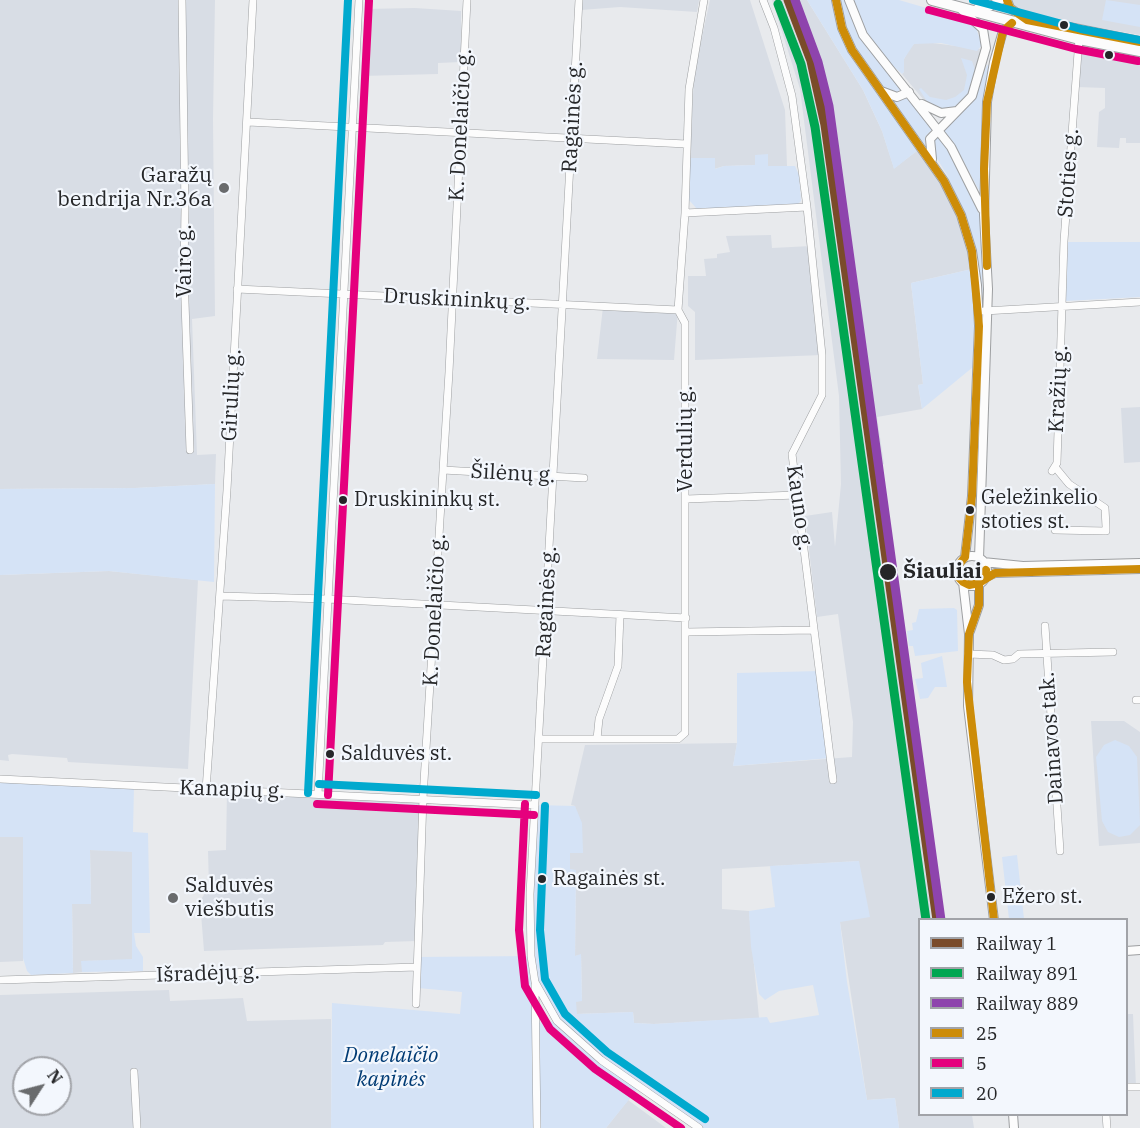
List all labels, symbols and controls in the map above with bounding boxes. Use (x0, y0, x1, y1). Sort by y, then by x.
unlabelled marker (1058, 19, 1070, 31)
street label: K. Donelaičio g. (444, 48, 478, 202)
unlabelled marker (1103, 49, 1115, 61)
street label: Ragainės g. (557, 60, 589, 174)
street label: Stoties g. (1053, 128, 1085, 218)
place label: Garažų bendrija Nr.36a (57, 163, 212, 213)
marker: Garažų bendrija Nr.36a (217, 181, 231, 195)
street label: Vairo g. (172, 224, 198, 298)
street label: Druskininkų g. (383, 284, 531, 316)
street label: Kražių g. (1044, 344, 1074, 434)
street label: Girulių g. (217, 348, 247, 442)
street label: Verdulių g. (673, 385, 699, 493)
street label: Šilėnų g. (470, 459, 556, 489)
street label: Kauno g. (781, 463, 817, 553)
place label: Geležinkelio stoties st. (981, 486, 1098, 533)
place label: Druskininkų st. (354, 488, 500, 512)
marker: Druskininkų st. (337, 494, 349, 506)
marker: Geležinkelio stoties st. (964, 504, 976, 516)
street label: K. Donelaičio g. (418, 533, 452, 687)
street label: Ragainės g. (531, 545, 563, 659)
place label: Šiauliai (903, 559, 982, 585)
marker: Šiauliai (878, 562, 898, 582)
street label: Dainavos tak. (1035, 671, 1069, 805)
place label: Salduvės st. (341, 742, 452, 766)
marker: Salduvės st. (324, 748, 336, 760)
street label: Kanapių g. (179, 776, 285, 804)
place label: Ragainės st. (553, 867, 665, 891)
place label: Salduvės viešbutis (185, 873, 274, 923)
marker: Ragainės st. (536, 873, 548, 885)
place label: Ežero st. (1002, 885, 1083, 909)
marker: Salduvės viešbutis (166, 891, 180, 905)
marker: Ežero st. (985, 891, 997, 903)
legend (918, 918, 1128, 1116)
text: Railway 1 (976, 932, 1057, 955)
street label: Išradėjų g. (156, 960, 260, 988)
text: Railway 891 (976, 962, 1079, 985)
text: Railway 889 (976, 992, 1079, 1015)
text: 25 (976, 1022, 998, 1045)
park label: Donelaičio kapinės (344, 1043, 438, 1093)
text: 5 (976, 1052, 987, 1075)
north arrow (12, 1056, 72, 1116)
text: N (43, 1066, 67, 1088)
text: 20 (976, 1082, 998, 1105)

